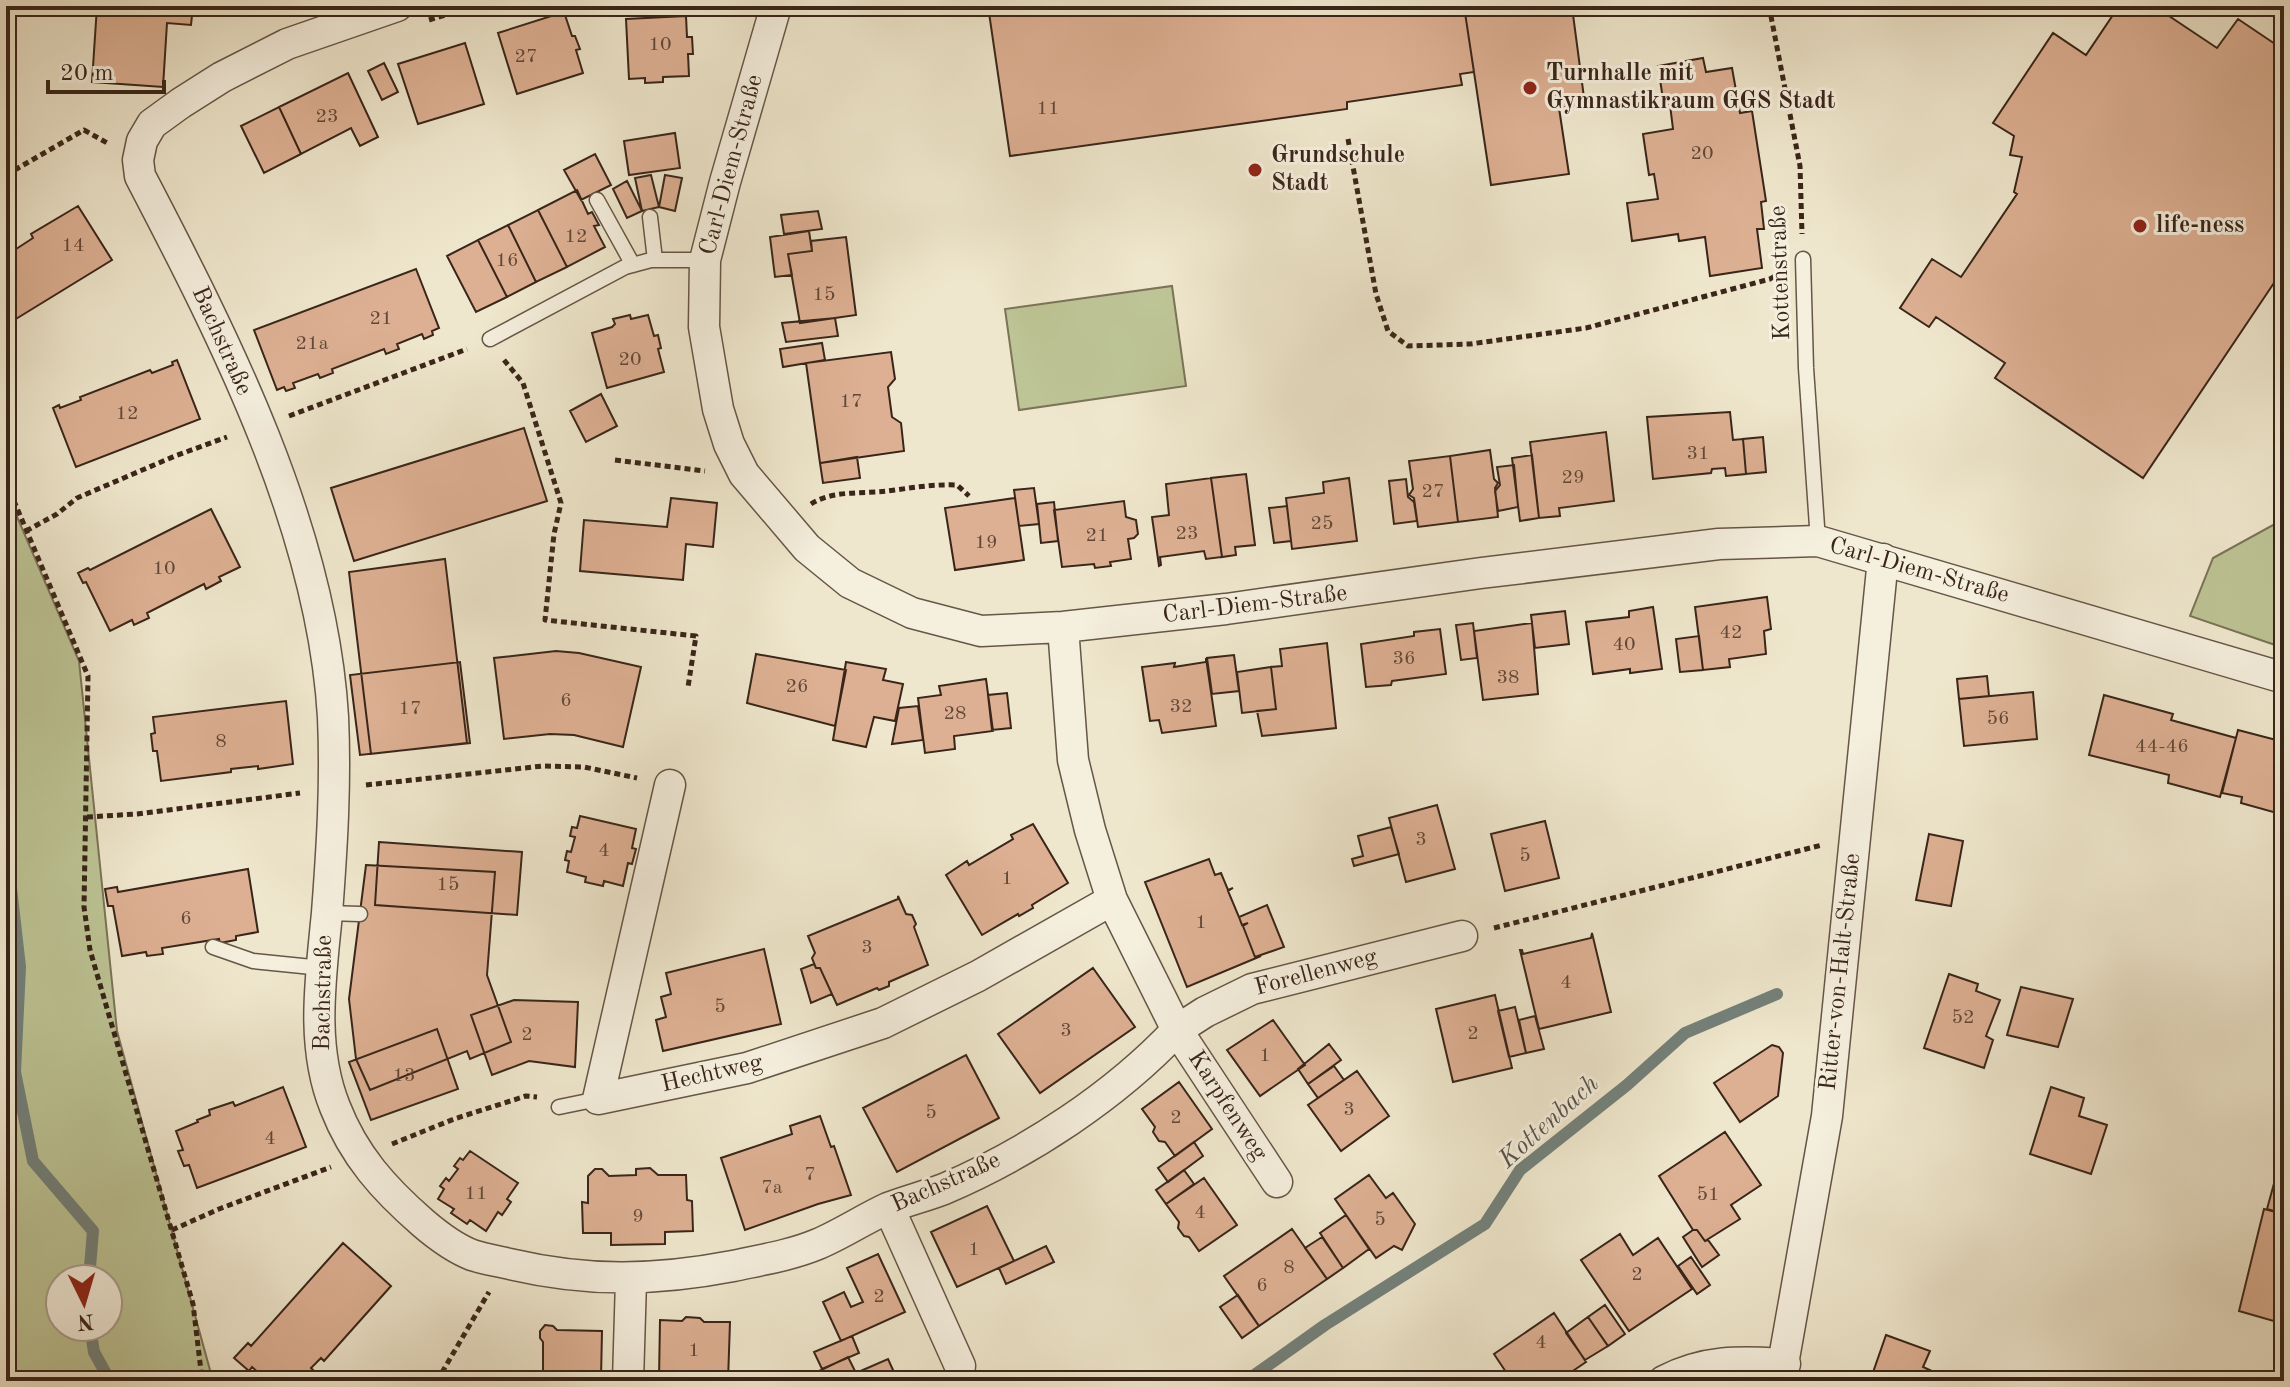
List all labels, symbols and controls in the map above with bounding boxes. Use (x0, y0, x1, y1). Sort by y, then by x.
house number: 10 (648, 35, 672, 55)
scale bar (48, 44, 164, 94)
house number: 27 (514, 47, 538, 67)
text: 20 m (60, 62, 114, 86)
place label: Turnhalle mit Gymnastikraum GGS Stadt (1546, 62, 1836, 114)
street label: Carl-Diem-Straße (696, 72, 768, 258)
marker: Turnhalle mit Gymnastikraum GGS Stadt (1521, 79, 1539, 97)
house number: 11 (1036, 99, 1060, 119)
house number: 23 (315, 107, 339, 127)
place label: Grundschule Stadt (1271, 144, 1405, 196)
house number: 20 (1690, 144, 1714, 164)
marker: Grundschule Stadt (1246, 161, 1264, 179)
street label: Kottenstraße (1767, 205, 1795, 341)
place label: life-ness (2156, 214, 2244, 238)
marker: life-ness (2131, 217, 2149, 235)
house number: 12 (564, 227, 588, 247)
house number: 14 (61, 236, 85, 256)
house number: 16 (495, 251, 519, 271)
street label: Bachstraße (186, 283, 256, 399)
house number: 15 (812, 285, 836, 305)
house number: 21 (369, 309, 393, 329)
house number: 21a (295, 334, 329, 354)
house number: 20 (618, 350, 642, 370)
house number: 17 (839, 392, 863, 412)
house number: 12 (115, 404, 139, 424)
house number: 31 (1686, 444, 1710, 464)
house number: 29 (1561, 468, 1585, 488)
house number: 27 (1421, 482, 1445, 502)
house number: 25 (1310, 514, 1334, 534)
house number: 23 (1175, 524, 1199, 544)
house number: 21 (1085, 526, 1109, 546)
house number: 19 (974, 533, 998, 553)
street label: Carl-Diem-Straße (1826, 534, 2012, 608)
house number: 10 (152, 559, 176, 579)
street label: Carl-Diem-Straße (1161, 582, 1349, 628)
house number: 42 (1719, 623, 1743, 643)
house number: 40 (1612, 635, 1636, 655)
house number: 36 (1392, 649, 1416, 669)
house number: 38 (1496, 668, 1520, 688)
house number: 26 (785, 677, 809, 697)
house number: 6 (560, 691, 572, 711)
house number: 32 (1169, 697, 1193, 717)
house number: 17 (398, 699, 422, 719)
house number: 28 (943, 704, 967, 724)
house number: 56 (1986, 709, 2010, 729)
house number: 8 (215, 732, 227, 752)
house number: 44-46 (2135, 737, 2189, 757)
house number: 3 (1415, 830, 1427, 850)
house number: 4 (598, 841, 610, 861)
house number: 5 (1519, 846, 1531, 866)
street label: Ritter-von-Halt-Straße (1817, 852, 1865, 1092)
house number: 1 (1001, 869, 1013, 889)
house number: 15 (436, 875, 460, 895)
house number: 6 (180, 909, 192, 929)
house number: 1 (1195, 913, 1207, 933)
street label: Bachstraße (311, 935, 337, 1051)
house number: 3 (861, 938, 873, 958)
street label: Forellenweg (1252, 945, 1380, 1001)
house number: 4 (1560, 973, 1572, 993)
house number: 5 (714, 997, 726, 1017)
house number: 52 (1951, 1008, 1975, 1028)
house number: 3 (1060, 1021, 1072, 1041)
house number: 2 (1467, 1024, 1479, 1044)
house number: 2 (521, 1025, 533, 1045)
house number: 1 (1259, 1046, 1271, 1066)
street label: Karpfenweg (1183, 1047, 1271, 1165)
street label: Hechtweg (659, 1051, 765, 1097)
house number: 13 (392, 1066, 416, 1086)
water label: Kottenbach (1493, 1071, 1604, 1174)
house number: 3 (1343, 1100, 1355, 1120)
house number: 5 (925, 1103, 937, 1123)
house number: 2 (1170, 1108, 1182, 1128)
house number: 4 (264, 1129, 276, 1149)
street label: Bachstraße (888, 1148, 1004, 1218)
house number: 7 (804, 1165, 816, 1185)
house number: 7a (761, 1178, 783, 1198)
house number: 11 (464, 1184, 488, 1204)
house number: 51 (1696, 1185, 1720, 1205)
house number: 4 (1194, 1203, 1206, 1223)
house number: 9 (632, 1207, 644, 1227)
house number: 5 (1374, 1210, 1386, 1230)
house number: 1 (968, 1240, 980, 1260)
house number: 8 (1283, 1258, 1295, 1278)
north arrow (44, 1263, 124, 1343)
house number: 2 (1631, 1265, 1643, 1285)
house number: 6 (1256, 1276, 1268, 1296)
house number: 2 (873, 1287, 885, 1307)
text: N (76, 1309, 95, 1333)
house number: 4 (1535, 1333, 1547, 1353)
house number: 1 (688, 1341, 700, 1361)

